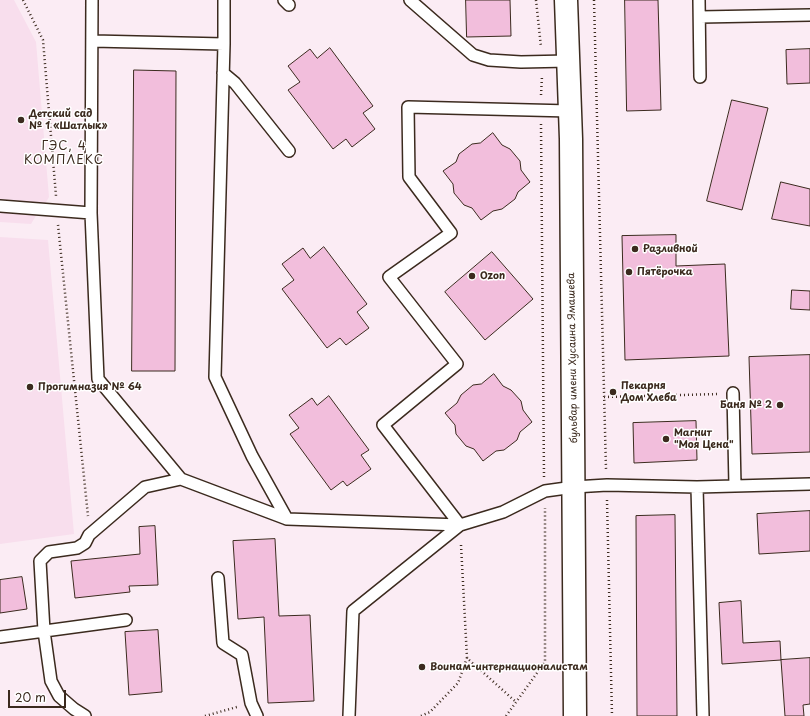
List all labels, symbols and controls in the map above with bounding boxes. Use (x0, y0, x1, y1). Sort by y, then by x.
place label: Детский сад № 1 «Шатлык» (29, 108, 107, 132)
marker: Детский сад № 1 «Шатлык» (16, 115, 26, 125)
district label: ГЭС, 4 КОМПЛЕКС (25, 140, 103, 168)
place label: Разливной (643, 243, 698, 255)
marker: Разливной (630, 244, 640, 254)
place label: Пятёрочка (637, 266, 693, 278)
marker: Пятёрочка (624, 267, 634, 277)
place label: Ozon (480, 270, 505, 282)
marker: Ozon (467, 271, 477, 281)
street label: бульвар имени Хусаина Ямашева (566, 273, 580, 443)
place label: Пекарня Дом Хлеба (621, 380, 677, 404)
place label: Прогимназия № 64 (38, 381, 142, 393)
marker: Прогимназия № 64 (25, 382, 35, 392)
marker: Пекарня Дом Хлеба (608, 387, 618, 397)
place label: Баня № 2 (720, 399, 772, 411)
marker: Баня № 2 (775, 400, 785, 410)
place label: Магнит "Моя Цена" (674, 427, 733, 450)
marker: Магнит "Моя Цена" (661, 434, 671, 444)
place label: Воинам-интернационалистам (430, 661, 588, 673)
marker: Воинам-интернационалистам (417, 662, 427, 672)
scale bar (10, 682, 68, 708)
text: 20 m (15, 688, 46, 706)

